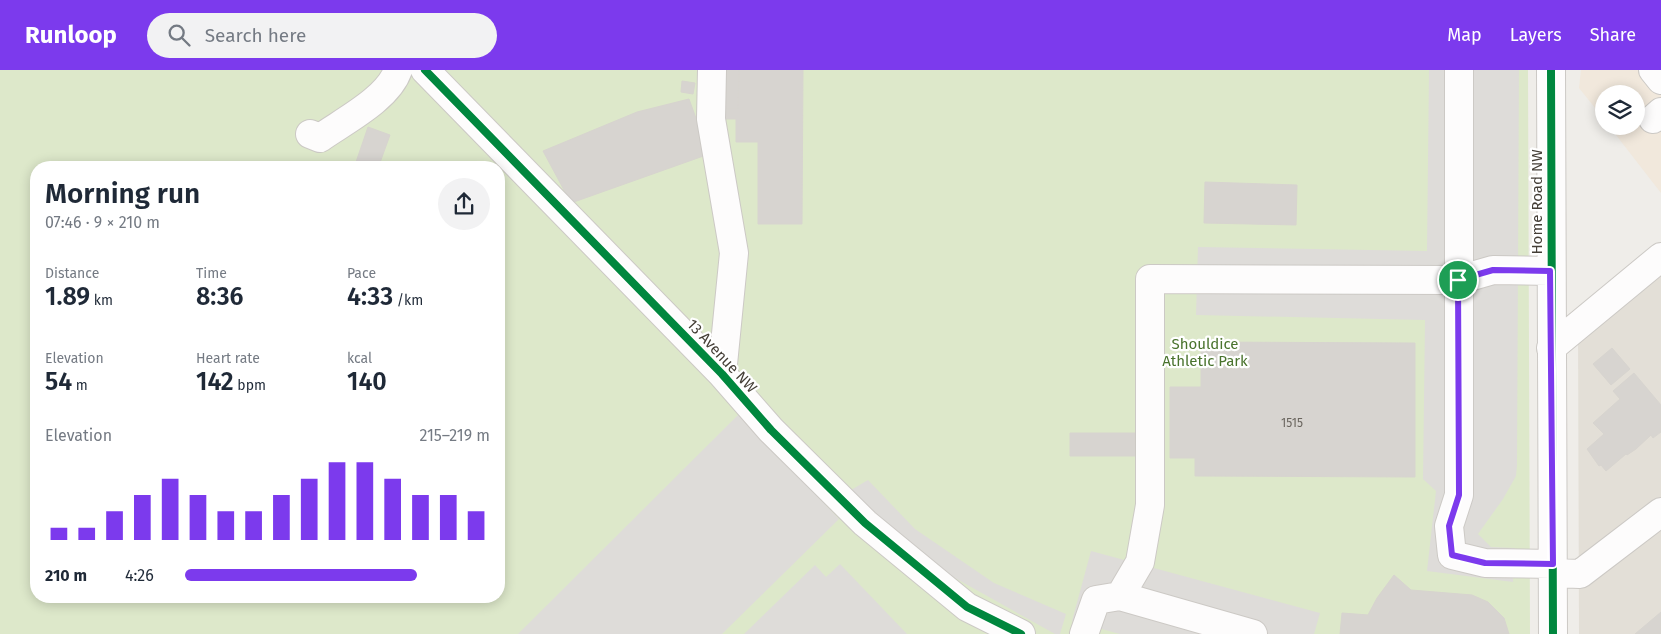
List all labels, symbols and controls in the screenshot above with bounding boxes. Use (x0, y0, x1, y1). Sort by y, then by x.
search box (147, 13, 497, 58)
text: Runloop (25, 21, 117, 49)
icon: search (165, 21, 193, 49)
text: Search here (205, 24, 306, 47)
text: Map (1447, 24, 1482, 46)
text: Layers (1510, 24, 1562, 46)
text: Share (1590, 24, 1636, 46)
map controls (1595, 85, 1645, 135)
button: layers (1595, 85, 1645, 135)
street label: Home Road NW (1528, 149, 1546, 255)
text: Morning run (45, 177, 200, 210)
button: share (438, 178, 490, 230)
text: 07:46 · 9 × 210 m (45, 213, 160, 232)
pin (1437, 259, 1479, 301)
text: Distance (45, 265, 99, 282)
text: Time (196, 265, 227, 282)
text: Pace (347, 265, 376, 282)
icon: arrive (1444, 266, 1472, 294)
text: 1.89 (45, 282, 90, 312)
text: 8:36 (196, 282, 243, 312)
text: 4:33 (347, 282, 393, 312)
text: km (90, 292, 113, 309)
text: /km (393, 292, 423, 309)
street label: 13 Avenue NW (683, 315, 761, 397)
park label: Shouldice Athletic Park (1162, 335, 1248, 370)
text: Elevation (45, 350, 104, 367)
text: Heart rate (196, 350, 260, 367)
text: kcal (347, 350, 372, 367)
text: 54 (45, 367, 72, 397)
text: 142 (196, 367, 234, 397)
text: 140 (347, 367, 387, 397)
text: m (72, 377, 88, 394)
text: bpm (234, 377, 266, 394)
house number: 1515 (1281, 416, 1303, 430)
text: Elevation (45, 426, 112, 445)
text: 215–219 m (419, 426, 490, 445)
text: 210 m (45, 566, 87, 585)
text: 4:26 (125, 566, 154, 585)

